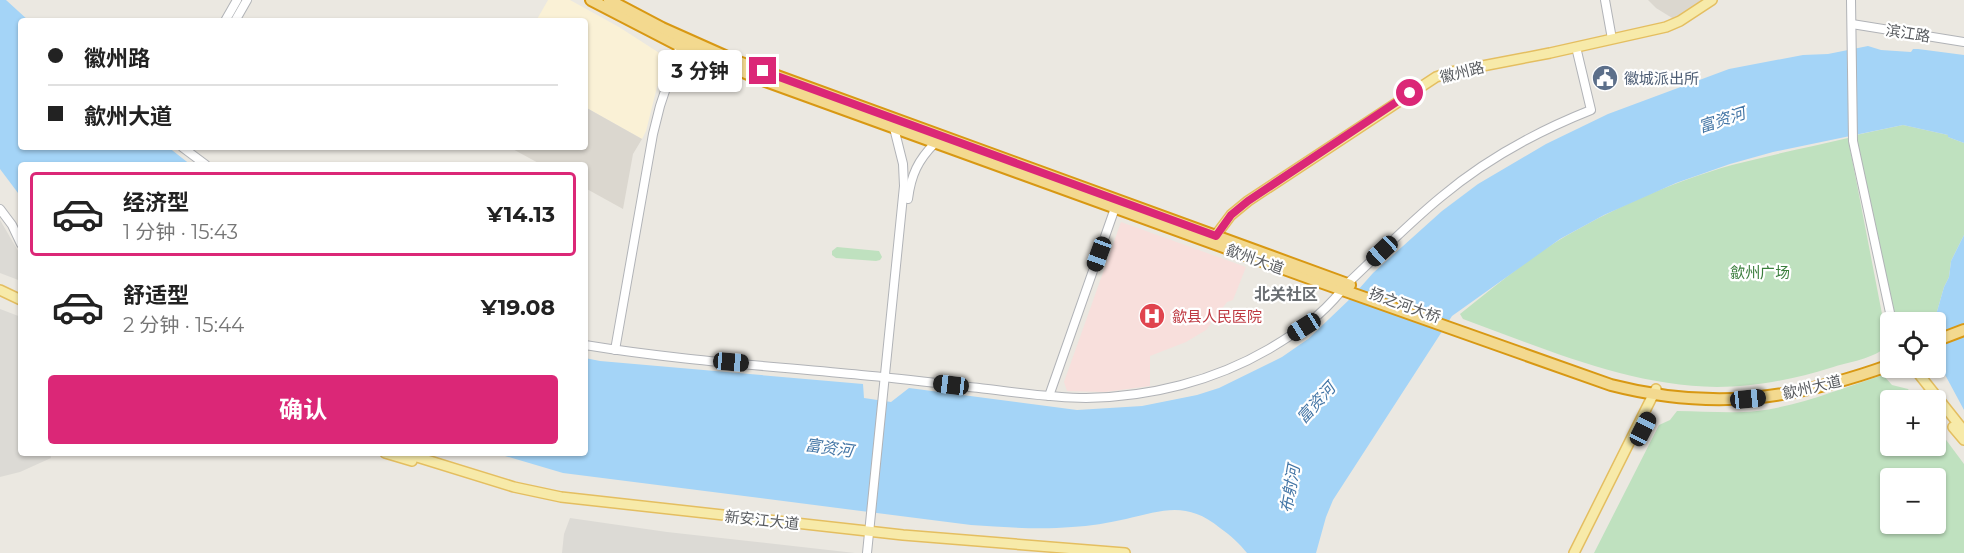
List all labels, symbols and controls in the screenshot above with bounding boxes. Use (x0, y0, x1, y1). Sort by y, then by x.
street label: 滨江路 (1884, 20, 1932, 46)
text: 徽州路 (84, 45, 150, 72)
callout: 3 分钟 (658, 50, 742, 92)
route end (749, 57, 776, 84)
street label: 徽州路 (1438, 57, 1486, 87)
text: 3 分钟 (671, 59, 729, 83)
public building icon: 徽城派出所 (1590, 63, 1620, 93)
place label: 徽城派出所 (1624, 69, 1699, 88)
route start (1396, 79, 1423, 106)
text: 歙州大道 (84, 103, 172, 130)
water label: 富资河 (1696, 103, 1751, 136)
icon: car (51, 187, 105, 241)
text: 经济型 (123, 189, 189, 216)
text: ¥14.13 (487, 201, 555, 228)
text: 1 分钟 · 15:43 (123, 220, 238, 244)
car (1363, 232, 1401, 270)
car (1084, 234, 1114, 274)
street label: 歙州大道 (1224, 240, 1286, 278)
park label: 歙州广场 (1730, 263, 1790, 282)
icon: car (51, 280, 105, 334)
text: 舒适型 (123, 282, 189, 309)
street label: 扬之河大桥 (1367, 283, 1443, 327)
district label: 北关社区 (1254, 285, 1318, 304)
text: ¥19.08 (481, 294, 555, 321)
hospital icon: 歙县人民医院 (1137, 301, 1167, 331)
place label: 歙县人民医院 (1172, 307, 1262, 326)
car (1284, 310, 1324, 344)
map controls (1880, 312, 1946, 534)
button: locate (1880, 312, 1946, 378)
text: 2 分钟 · 15:44 (123, 313, 244, 337)
car (712, 351, 750, 373)
street label: 歙州大道 (1781, 371, 1843, 403)
car (932, 374, 970, 396)
button: 确认 (48, 375, 558, 444)
water label: 富资河 (1293, 377, 1341, 427)
car (1729, 388, 1767, 410)
button: + (1880, 390, 1946, 456)
car (1627, 409, 1659, 449)
water label: 富资河 (804, 435, 857, 461)
water label: 布射河 (1276, 461, 1304, 514)
button: − (1880, 468, 1946, 534)
street label: 新安江大道 (724, 507, 800, 533)

